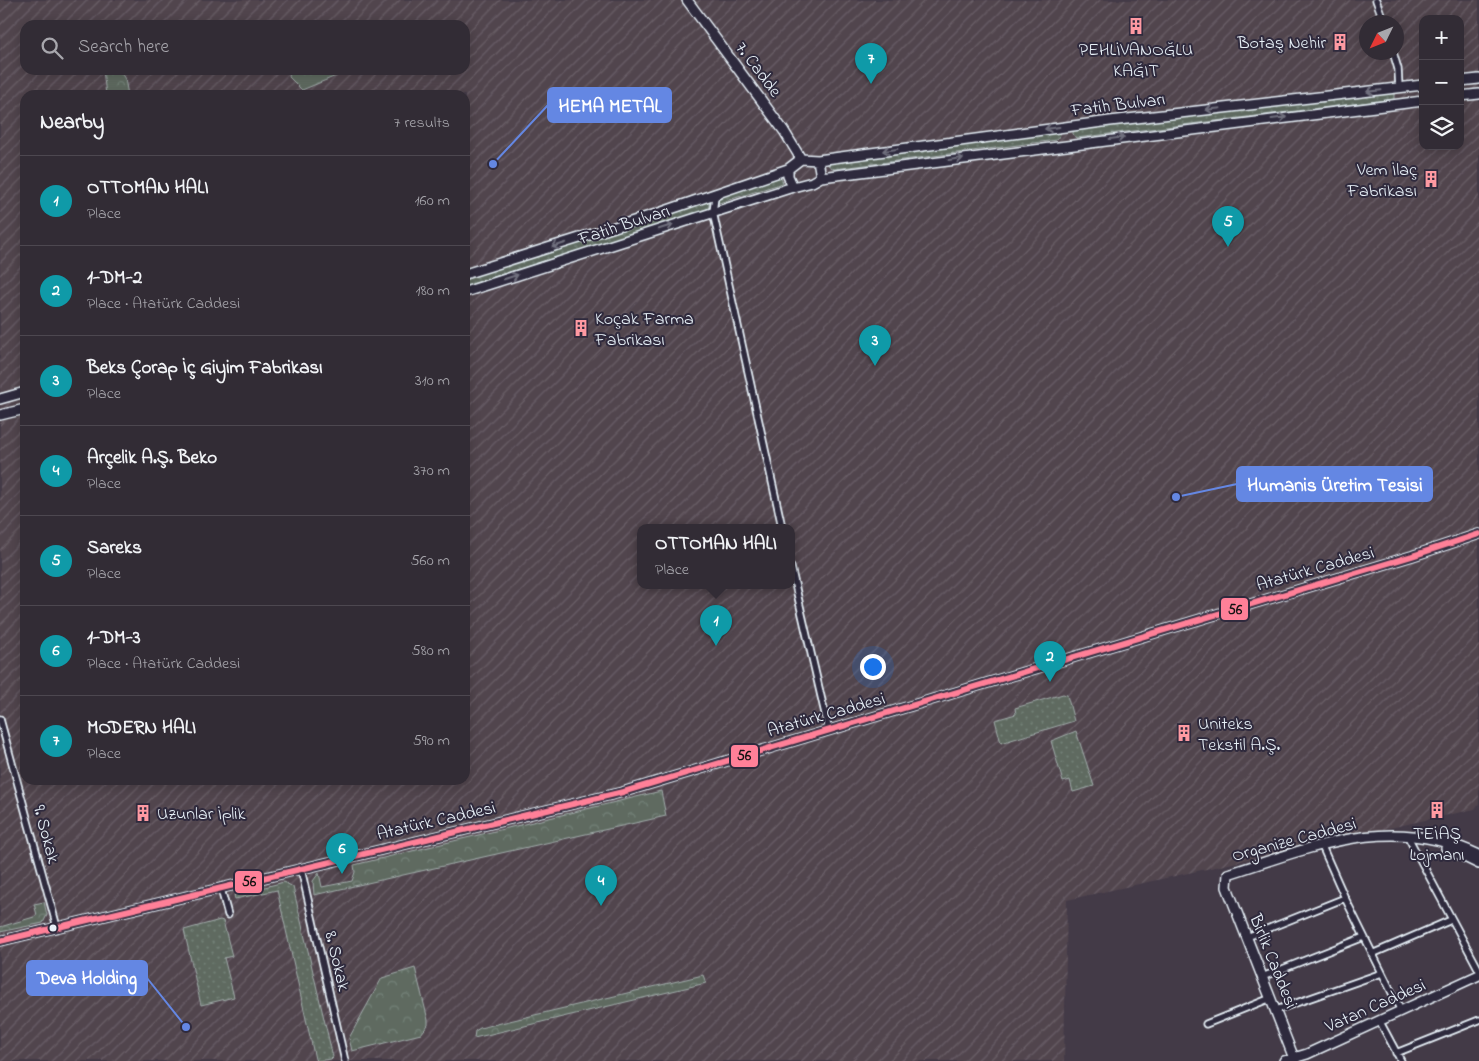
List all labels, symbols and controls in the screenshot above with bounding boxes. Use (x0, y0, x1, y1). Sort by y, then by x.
north arrow (1359, 15, 1404, 60)
map controls (1419, 15, 1464, 150)
button: + (1419, 15, 1464, 60)
building icon: PEHLİVANOĞLU KAĞIT (1126, 16, 1146, 36)
search box (20, 20, 470, 75)
place label: Botaş Nehir (1237, 31, 1326, 57)
building icon: Botaş Nehir (1330, 32, 1350, 52)
icon: search (38, 34, 66, 62)
text: Search here (78, 34, 169, 61)
street label: 7. Cadde (728, 37, 787, 104)
place label: PEHLİVANOĞLU KAĞIT (1079, 38, 1193, 85)
pin: 7 (855, 43, 887, 84)
button: − (1419, 60, 1464, 105)
one-way arrow (1367, 86, 1383, 96)
street label: Fatih Bulvarı (1069, 87, 1167, 125)
callout: HEMA METAL (548, 88, 671, 122)
text: HEMA METAL (558, 94, 663, 121)
one-way arrow (1205, 104, 1221, 114)
button: layers (1419, 105, 1464, 150)
text: Nearby (40, 108, 104, 138)
text: 7 results (394, 111, 450, 135)
one-way arrow (1270, 113, 1286, 123)
one-way arrow (1044, 124, 1060, 134)
one-way arrow (1109, 133, 1125, 143)
one-way arrow (883, 145, 899, 155)
one-way arrow (948, 153, 964, 163)
place label: Vem İlaç Fabrikası (1346, 158, 1417, 205)
building icon: Vem İlaç Fabrikası (1421, 169, 1441, 189)
text: OTTOMAN HALI (87, 175, 209, 202)
text: 1 (53, 189, 59, 213)
text: 160 m (415, 189, 450, 213)
street label: Fatih Bulvarı (575, 199, 674, 253)
text: Place (87, 202, 121, 226)
pin: 5 (1212, 206, 1244, 247)
one-way arrow (658, 222, 674, 232)
one-way arrow (551, 240, 567, 250)
text: 1-DM-2 (87, 265, 142, 292)
one-way arrow (503, 272, 519, 281)
text: 2 (52, 279, 60, 303)
text: 180 m (416, 279, 450, 303)
text: Place · Atatürk Caddesi (87, 292, 240, 316)
place label: Koçak Farma Fabrikası (594, 307, 694, 354)
building icon: Koçak Farma Fabrikası (571, 318, 591, 338)
pin: 3 (859, 325, 891, 366)
text: Beks Çorap İç Giyim Fabrikası (87, 355, 323, 382)
text: 3 (53, 369, 59, 393)
text: 310 m (415, 369, 450, 393)
text: Place (87, 382, 121, 406)
text: Arçelik A.Ş. Beko (87, 445, 217, 472)
text: 4 (53, 459, 59, 483)
text: 370 m (413, 459, 450, 483)
callout: Humanis Üretim Tesisi (1237, 467, 1432, 501)
text: Place (87, 472, 121, 496)
text: Humanis Üretim Tesisi (1247, 473, 1423, 500)
popup (637, 524, 795, 589)
text: OTTOMAN HALI (655, 531, 777, 558)
text: Sareks (87, 535, 142, 562)
street label: Atatürk Caddesi (1254, 541, 1377, 599)
text: 5 (51, 549, 61, 573)
text: 560 m (410, 549, 450, 573)
text: Place (655, 558, 689, 582)
text: Place (87, 562, 121, 586)
line badge: 56 (1220, 597, 1249, 621)
text: 56 (1228, 600, 1243, 621)
pin: 1 (700, 605, 732, 646)
text: 1-DM-3 (87, 625, 141, 652)
text: 6 (52, 639, 60, 663)
text: 580 m (412, 639, 450, 663)
pin: 2 (1034, 641, 1066, 682)
text: Place · Atatürk Caddesi (87, 652, 240, 676)
your location (860, 654, 886, 680)
street label: Atatürk Caddesi (765, 687, 888, 745)
place label: Uniteks Tekstil A.Ş. (1198, 712, 1281, 759)
text: MODERN HALI (87, 715, 196, 742)
building icon: Uniteks Tekstil A.Ş. (1174, 723, 1194, 743)
text: 7 (53, 729, 59, 753)
text: 590 m (413, 729, 450, 753)
text: Place (87, 742, 121, 766)
line badge: 56 (730, 744, 759, 768)
text: 56 (737, 746, 752, 767)
street label: Atatürk Caddesi (374, 796, 499, 848)
building icon: TEİAŞ Lojmanı (1427, 800, 1447, 820)
street label: 9. Sokak (25, 802, 65, 867)
place label: Uzunlar İplik (157, 802, 246, 828)
building icon: Uzunlar İplik (133, 803, 153, 823)
street label: Organize Caddesi (1229, 812, 1360, 871)
place label: TEİAŞ Lojmanı (1409, 822, 1465, 869)
pin: 6 (326, 833, 358, 874)
pin: 4 (585, 865, 617, 906)
line badge: 56 (234, 870, 263, 894)
text: 56 (242, 872, 257, 893)
street label: Birlik Caddesi (1241, 910, 1303, 1013)
unlabelled marker (48, 923, 58, 933)
street label: 8. Sokak (317, 929, 356, 994)
callout: Deva Holding (27, 961, 147, 995)
text: Deva Holding (36, 966, 138, 995)
street label: Vatan Caddesi (1320, 973, 1430, 1041)

